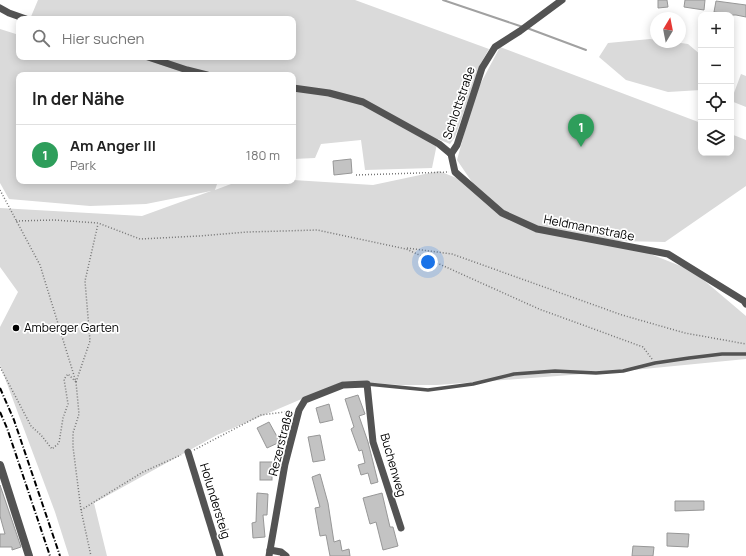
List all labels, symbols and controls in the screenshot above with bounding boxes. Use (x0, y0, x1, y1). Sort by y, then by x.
north arrow (650, 12, 686, 48)
map controls (698, 12, 734, 156)
button: + (698, 12, 734, 48)
search box (16, 16, 296, 60)
icon: search (30, 27, 52, 49)
text: Hier suchen (62, 28, 144, 49)
button: − (698, 48, 734, 84)
street label: Schlottstraße (438, 64, 479, 142)
button: locate (698, 84, 734, 120)
text: In der Nähe (32, 87, 125, 110)
pin: 1 (568, 114, 594, 147)
button: layers (698, 120, 734, 156)
text: Am Anger III (70, 135, 156, 156)
text: 1 (42, 146, 48, 164)
text: 180 m (246, 146, 280, 164)
text: Park (70, 156, 96, 174)
street label: Heldmannstraße (542, 210, 636, 245)
your location (418, 252, 438, 272)
place label: Amberger Garten (24, 319, 119, 336)
marker: Amberger Garten (11, 323, 21, 333)
street label: Rezerstraße (264, 408, 297, 478)
street label: Buchenweg (376, 431, 411, 499)
street label: Holundersteig (196, 461, 235, 541)

